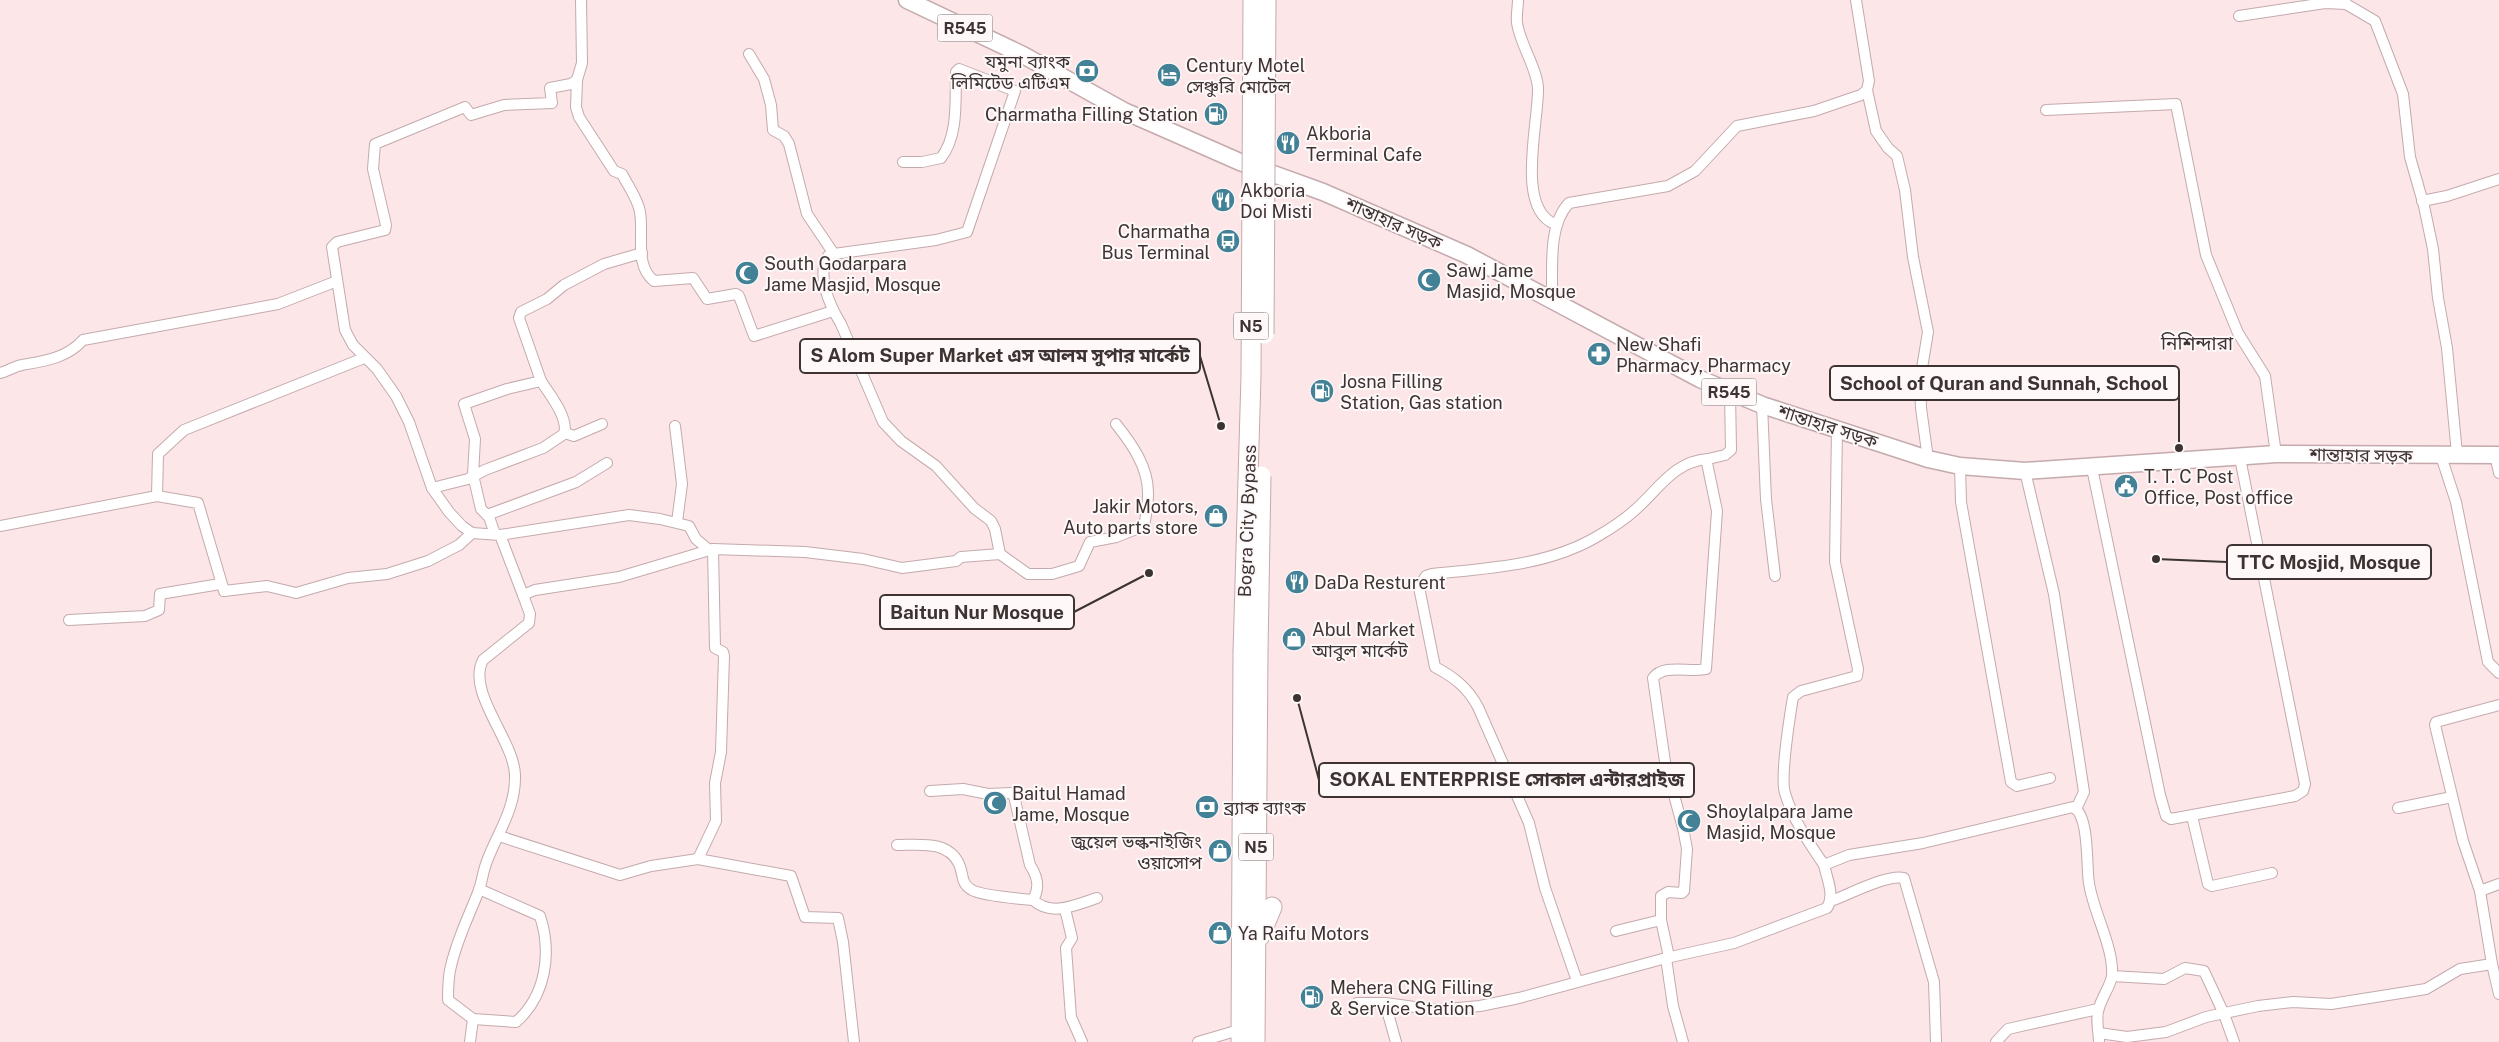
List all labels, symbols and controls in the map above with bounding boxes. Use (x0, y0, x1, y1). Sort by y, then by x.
road number: R545 (938, 14, 992, 42)
place label: যমুনা ব্যাংক লিমিটেড এটিএম (950, 51, 1071, 93)
place label: Century Motel সেঞ্চুরি মোটেল (1186, 55, 1305, 98)
bank icon: যমুনা ব্যাংক লিমিটেড এটিএম (1074, 58, 1100, 84)
hotel icon: Century Motel সেঞ্চুরি মোটেল (1156, 62, 1182, 88)
fuel station icon: Charmatha Filling Station (1203, 101, 1229, 127)
place label: Charmatha Filling Station (985, 104, 1198, 125)
place label: Akboria Terminal Cafe (1306, 123, 1422, 165)
restaurant icon: Akboria Terminal Cafe (1275, 130, 1301, 156)
place label: Akboria Doi Misti (1240, 180, 1312, 222)
restaurant icon: Akboria Doi Misti (1210, 187, 1236, 213)
street label: শান্তাহার সড়ক (1342, 192, 1446, 254)
place label: Charmatha Bus Terminal (1101, 221, 1210, 263)
bus stop icon: Charmatha Bus Terminal (1215, 228, 1241, 254)
place label: South Godarpara Jame Masjid, Mosque (764, 253, 941, 295)
mosque icon: South Godarpara Jame Masjid, Mosque (734, 260, 760, 286)
place label: Sawj Jame Masjid, Mosque (1446, 260, 1576, 302)
mosque icon: Sawj Jame Masjid, Mosque (1416, 267, 1442, 293)
road number: N5 (1234, 312, 1268, 340)
district label: নিশিন্দারা (2160, 332, 2234, 354)
place label: New Shafi Pharmacy, Pharmacy (1616, 334, 1791, 376)
callout: S Alom Super Market এস আলম সুপার মার্কেট (800, 339, 1200, 373)
pharmacy icon: New Shafi Pharmacy, Pharmacy (1586, 341, 1612, 367)
text: S Alom Super Market এস আলম সুপার মার্কেট (810, 344, 1190, 367)
callout: School of Quran and Sunnah, School (1830, 366, 2179, 400)
place label: Josna Filling Station, Gas station (1340, 371, 1503, 413)
text: School of Quran and Sunnah, School (1840, 372, 2168, 394)
fuel station icon: Josna Filling Station, Gas station (1309, 378, 1335, 404)
road number: R545 (1702, 378, 1756, 406)
street label: শান্তাহার সড়ক (1775, 400, 1881, 452)
street label: Bogra City Bypass (1234, 444, 1260, 598)
street label: শান্তাহার সড়ক (2308, 444, 2413, 466)
place label: T. T. C Post Office, Post office (2144, 466, 2293, 508)
public building icon: T. T. C Post Office, Post office (2113, 473, 2139, 499)
place label: Jakir Motors, Auto parts store (1063, 496, 1198, 538)
shop icon: Jakir Motors, Auto parts store (1203, 503, 1229, 529)
callout: TTC Mosjid, Mosque (2227, 545, 2431, 579)
text: TTC Mosjid, Mosque (2237, 551, 2421, 573)
restaurant icon: DaDa Resturent (1284, 569, 1310, 595)
place label: DaDa Resturent (1314, 572, 1446, 593)
callout: Baitun Nur Mosque (880, 595, 1074, 629)
text: Baitun Nur Mosque (890, 601, 1064, 623)
place label: Abul Market আবুল মার্কেট (1311, 619, 1415, 662)
shop icon: Abul Market আবুল মার্কেট (1281, 626, 1307, 652)
callout: SOKAL ENTERPRISE সোকাল এন্টারপ্রাইজ (1319, 763, 1694, 797)
text: SOKAL ENTERPRISE সোকাল এন্টারপ্রাইজ (1329, 768, 1685, 790)
place label: Baitul Hamad Jame, Mosque (1012, 783, 1130, 825)
mosque icon: Baitul Hamad Jame, Mosque (982, 790, 1008, 816)
bank icon: ব্র্যাক ব্যাংক (1194, 794, 1220, 820)
place label: ব্র্যাক ব্যাংক (1223, 797, 1306, 818)
place label: Shoylalpara Jame Masjid, Mosque (1706, 801, 1853, 843)
mosque icon: Shoylalpara Jame Masjid, Mosque (1676, 808, 1702, 834)
place label: জুয়েল ভল্কনাইজিং ওয়াসোপ (1070, 831, 1203, 873)
road number: N5 (1238, 834, 1274, 860)
shop icon: জুয়েল ভল্কনাইজিং ওয়াসোপ (1207, 838, 1233, 864)
shop icon: Ya Raifu Motors (1207, 920, 1233, 946)
place label: Ya Raifu Motors (1238, 923, 1369, 944)
place label: Mehera CNG Filling & Service Station (1330, 977, 1493, 1019)
fuel station icon: Mehera CNG Filling & Service Station (1299, 984, 1325, 1010)

